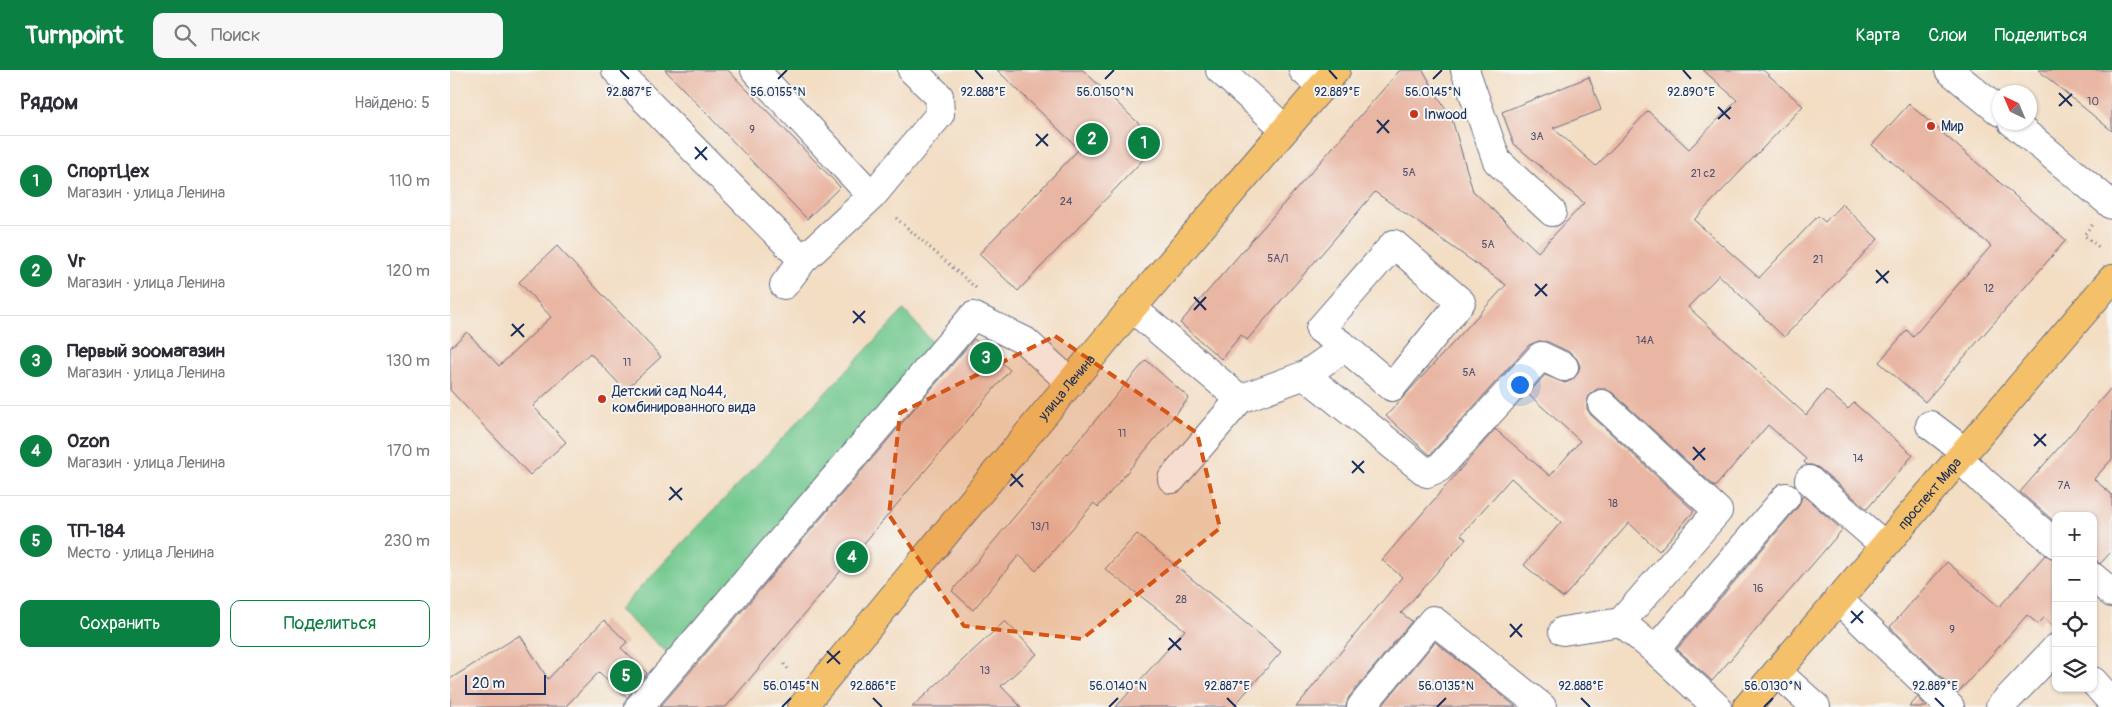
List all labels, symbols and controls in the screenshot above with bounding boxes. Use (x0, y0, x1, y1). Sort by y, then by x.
search box (153, 13, 503, 58)
text: Turnpoint (25, 21, 123, 50)
icon: search (171, 21, 199, 49)
text: Поиск (211, 23, 261, 47)
text: Карта (1856, 24, 1900, 47)
text: Слои (1928, 24, 1966, 47)
text: Поделиться (1994, 24, 2087, 47)
text: 92.887°E (606, 85, 652, 100)
text: 56.0155°N (750, 85, 806, 100)
text: 92.888°E (960, 85, 1006, 100)
text: 56.0150°N (1076, 85, 1134, 100)
text: 92.889°E (1314, 85, 1360, 100)
text: 56.0145°N (1405, 85, 1461, 100)
text: 92.890°E (1667, 85, 1715, 100)
north arrow (1992, 85, 2037, 130)
text: Рядом (20, 89, 78, 116)
text: Найдено: 5 (354, 93, 430, 113)
house number: 10 (2087, 95, 2099, 108)
place label: Inwood (1424, 106, 1467, 123)
marker: Inwood (1408, 108, 1420, 120)
place label: Мир (1941, 118, 1964, 135)
pin: 2 (1076, 120, 1108, 158)
marker: Мир (1925, 120, 1937, 132)
house number: 9 (749, 123, 755, 136)
pin: 1 (1128, 124, 1160, 162)
house number: 3А (1530, 130, 1544, 143)
text: СпортЦех (67, 159, 149, 183)
house number: 5А (1402, 166, 1416, 179)
house number: 21 с2 (1691, 167, 1715, 180)
text: 1 (33, 171, 39, 191)
text: 110 m (389, 171, 430, 191)
text: Магазин · улица Ленина (67, 183, 225, 203)
house number: 24 (1060, 195, 1073, 208)
house number: 5А (1481, 238, 1495, 251)
text: Vr (67, 249, 85, 273)
house number: 5А/1 (1267, 252, 1289, 265)
house number: 21 (1813, 253, 1823, 266)
text: 2 (32, 261, 40, 281)
text: 120 m (386, 261, 430, 281)
text: Магазин · улица Ленина (67, 273, 225, 293)
house number: 12 (1984, 282, 1994, 295)
house number: 14А (1636, 334, 1654, 347)
text: Первый зоомагазин (67, 339, 225, 363)
pin: 3 (970, 339, 1002, 377)
text: 3 (32, 351, 40, 371)
text: 130 m (386, 351, 430, 371)
street label: улица Ленина (1034, 351, 1099, 425)
house number: 11 (623, 356, 631, 369)
text: Магазин · улица Ленина (67, 363, 225, 383)
house number: 5А (1462, 366, 1476, 379)
your location (1507, 372, 1533, 398)
place label: Детский сад №44, комбинированного вида (611, 383, 756, 416)
marker: Детский сад №44, комбинированного вида (596, 393, 608, 405)
house number: 11 (1118, 427, 1126, 440)
text: Ozon (67, 429, 110, 453)
text: 4 (31, 441, 41, 461)
text: 170 m (387, 441, 430, 461)
house number: 14 (1853, 452, 1864, 465)
text: Магазин · улица Ленина (67, 453, 225, 473)
street label: проспект Мира (1894, 454, 1965, 533)
house number: 7А (2058, 479, 2070, 492)
house number: 18 (1608, 497, 1618, 510)
map controls (2052, 512, 2097, 692)
button: + (2052, 512, 2097, 557)
text: ТП-184 (67, 519, 125, 543)
house number: 13/1 (1031, 520, 1049, 533)
text: 5 (32, 531, 40, 551)
text: 230 m (384, 531, 430, 551)
pin: 4 (836, 538, 868, 576)
text: Место · улица Ленина (67, 543, 214, 563)
button: − (2052, 557, 2097, 602)
house number: 16 (1753, 582, 1763, 595)
house number: 28 (1175, 593, 1187, 606)
button: Сохранить (20, 600, 220, 647)
button: Поделиться (230, 600, 430, 647)
button: locate (2052, 602, 2097, 647)
house number: 9 (1949, 623, 1955, 636)
button: layers (2052, 647, 2097, 692)
pin: 5 (610, 657, 642, 695)
house number: 13 (980, 664, 990, 677)
scale bar (465, 672, 546, 695)
text: 20 m (472, 675, 505, 692)
text: 56.0145°N (763, 679, 819, 694)
text: 92.886°E (850, 679, 896, 694)
text: 56.0140°N (1089, 679, 1147, 694)
text: 92.887°E (1204, 679, 1250, 694)
text: 56.0135°N (1418, 679, 1474, 694)
text: 92.888°E (1558, 679, 1604, 694)
text: 56.0130°N (1744, 679, 1802, 694)
text: 92.889°E (1912, 679, 1958, 694)

